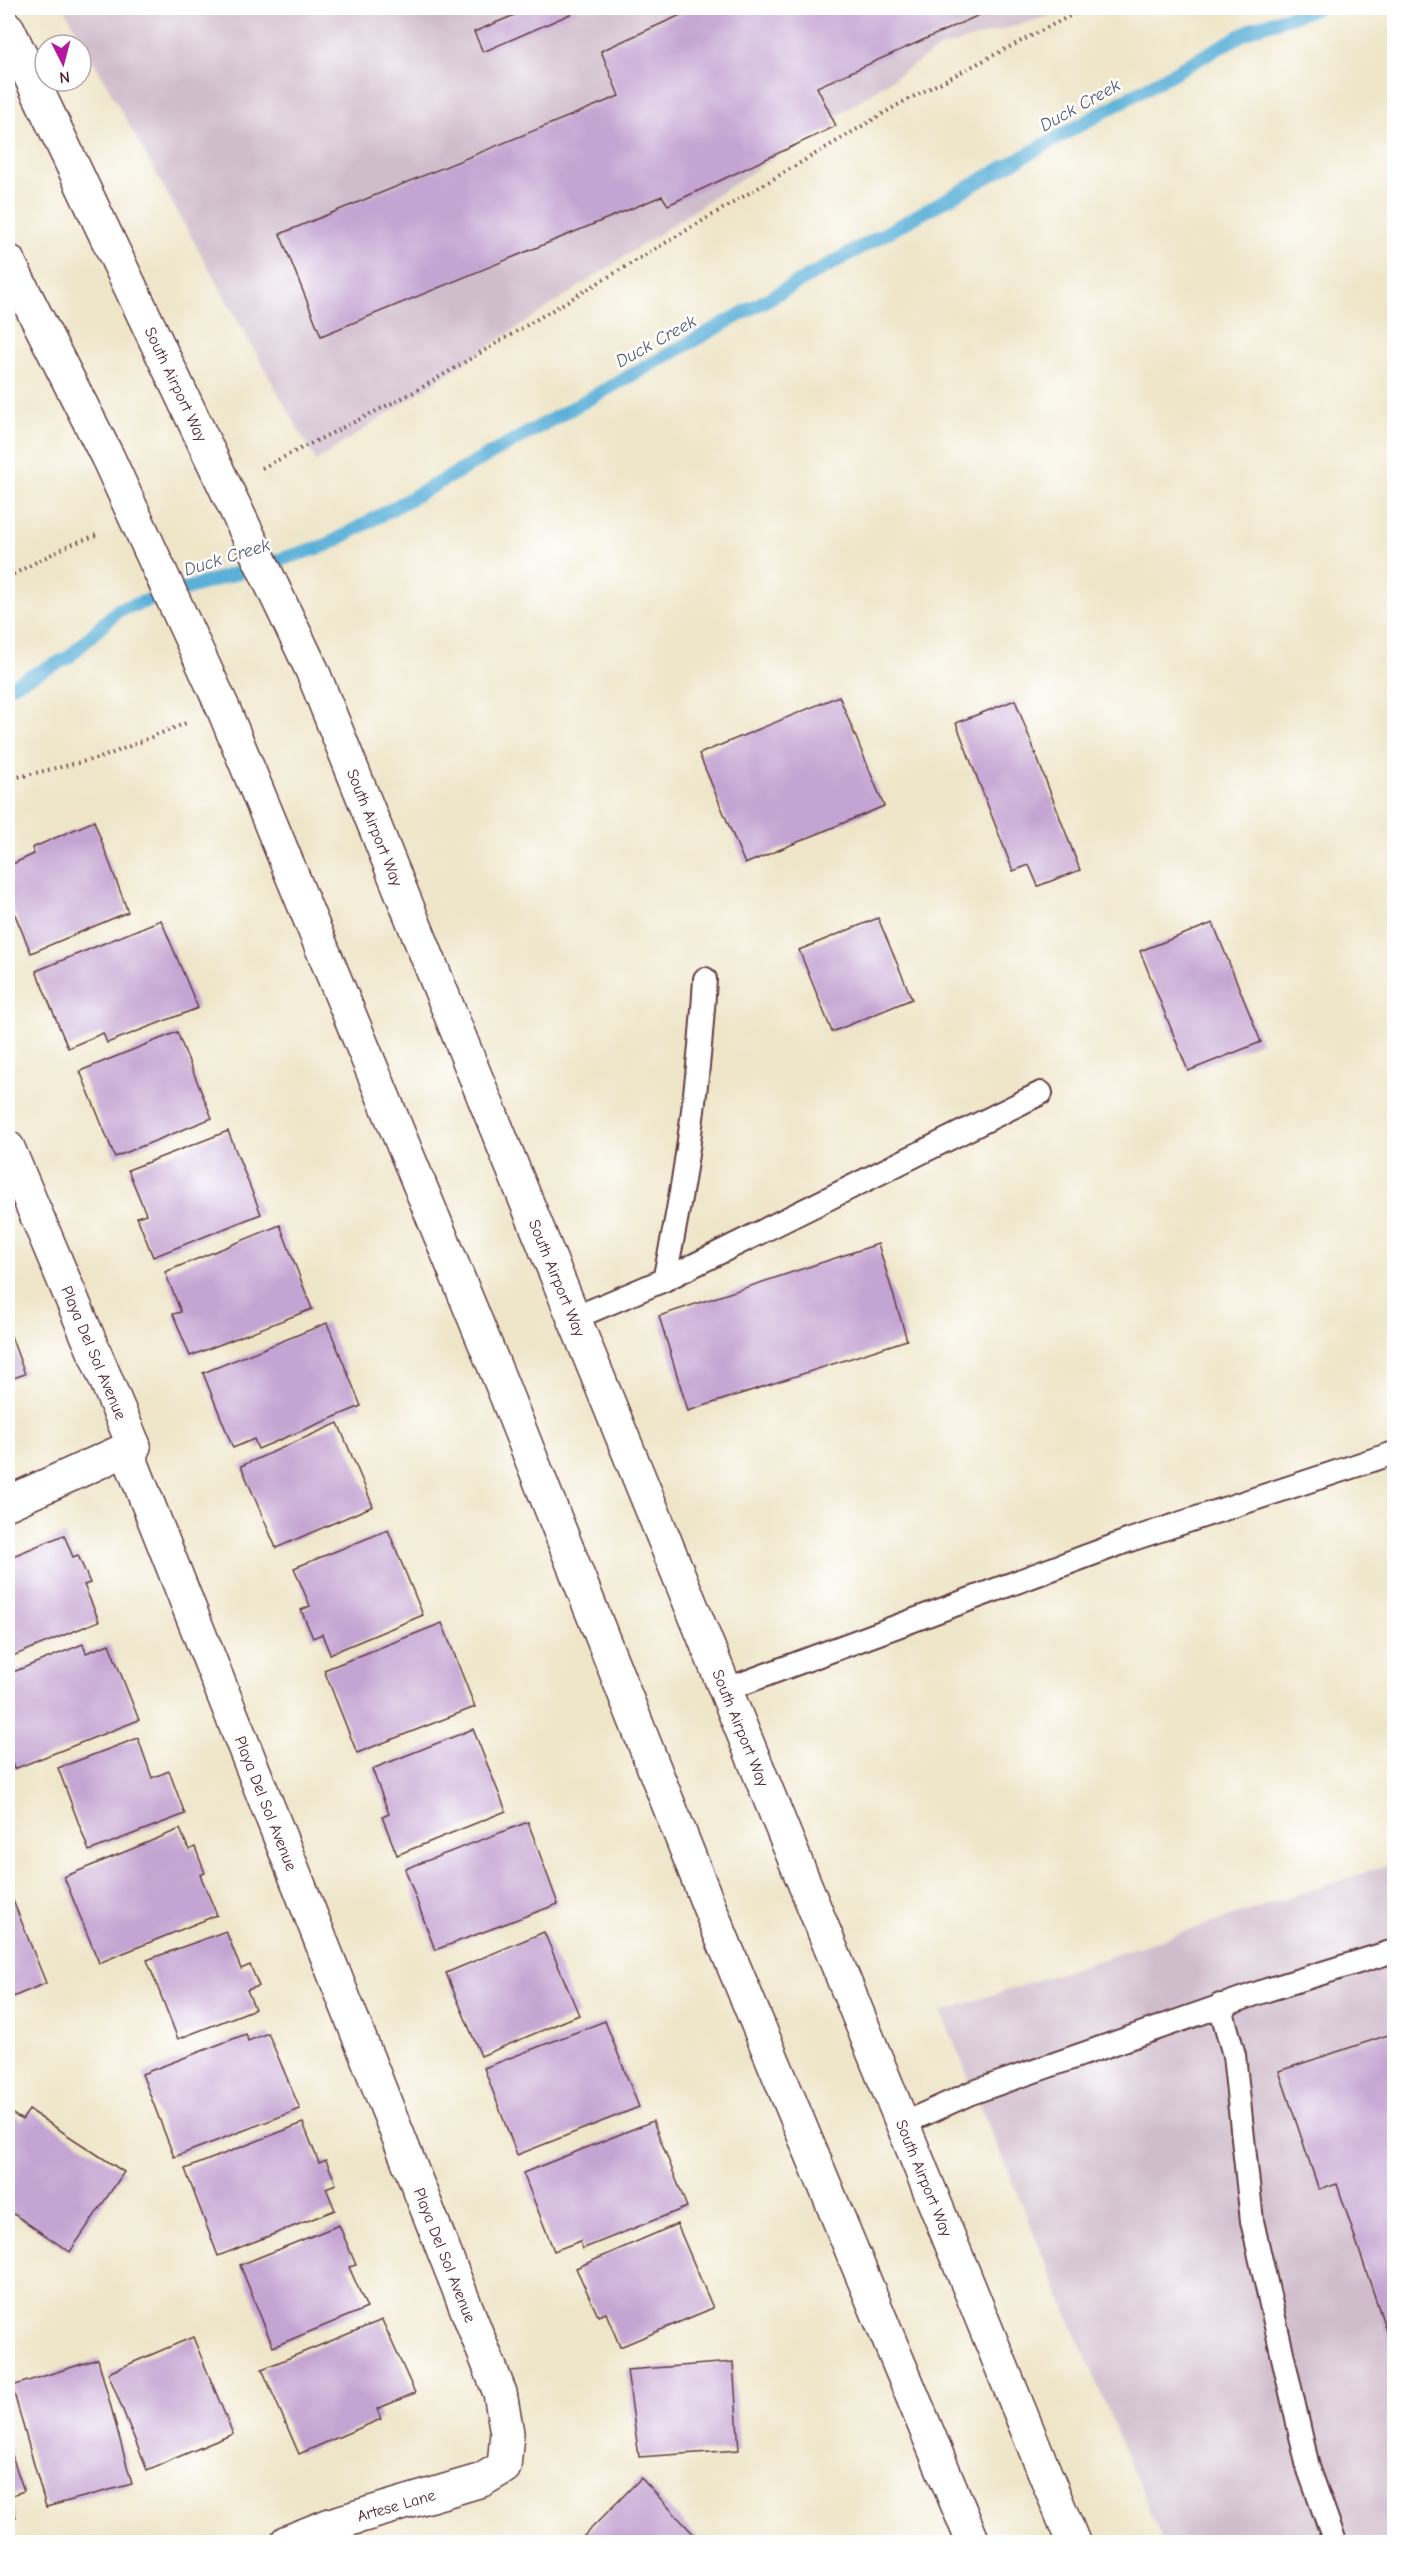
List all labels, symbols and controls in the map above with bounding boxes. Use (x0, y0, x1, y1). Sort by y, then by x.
north arrow (33, 33, 93, 93)
text: N (58, 67, 71, 86)
water label: Duck Creek (1036, 75, 1124, 136)
water label: Duck Creek (612, 311, 700, 372)
street label: South Airport Way (141, 324, 211, 446)
water label: Duck Creek (182, 534, 273, 580)
street label: South Airport Way (343, 766, 406, 890)
street label: South Airport Way (525, 1217, 589, 1340)
street label: Playa Del Sol Avenue (57, 1283, 130, 1422)
street label: South Airport Way (708, 1667, 772, 1790)
street label: Playa Del Sol Avenue (231, 1734, 300, 1873)
street label: South Airport Way (892, 2117, 956, 2240)
street label: Playa Del Sol Avenue (410, 2185, 479, 2325)
street label: Artese Lane (355, 2486, 437, 2526)

